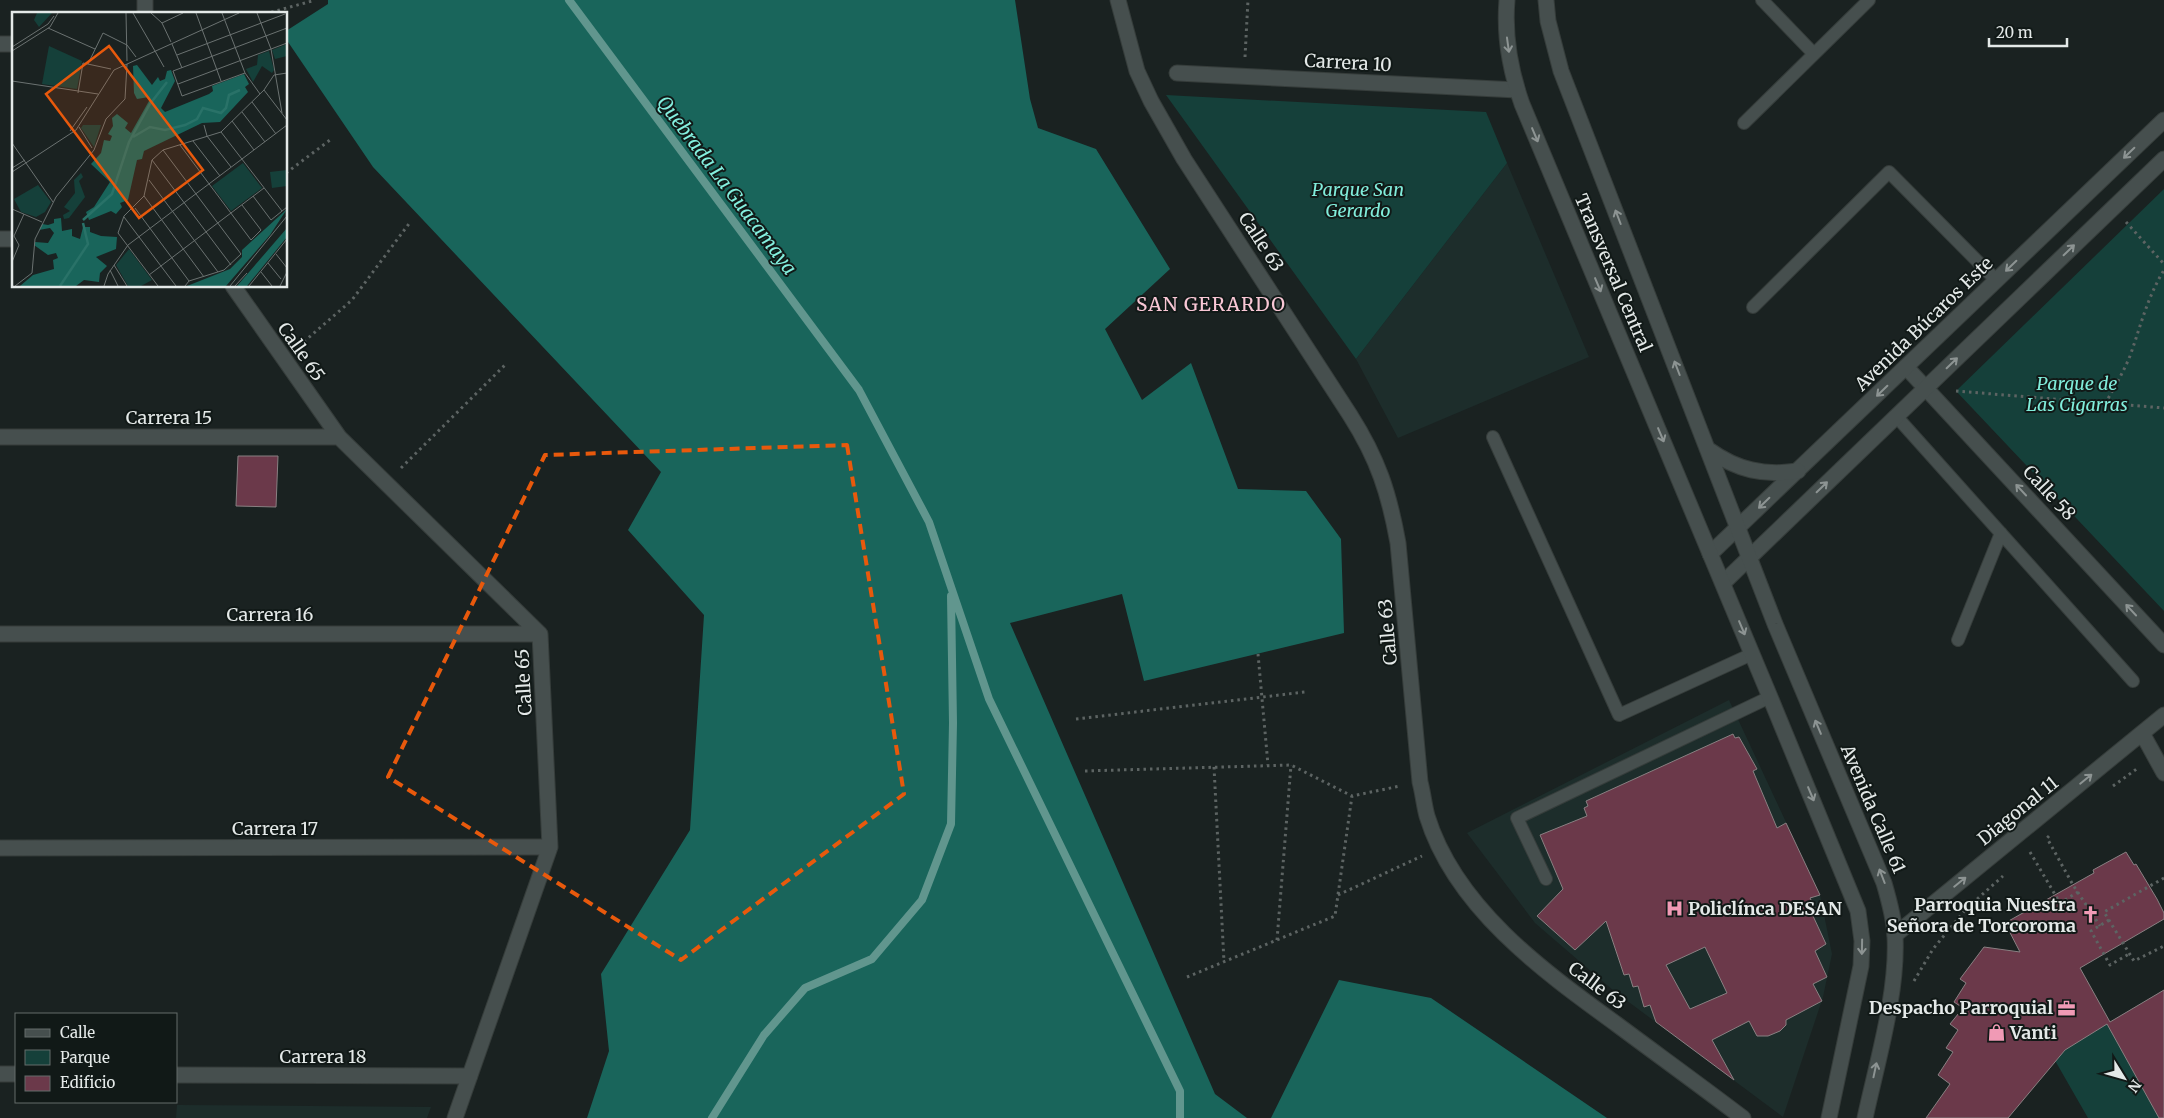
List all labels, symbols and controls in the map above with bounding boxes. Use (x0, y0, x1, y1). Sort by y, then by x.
inset map (12, 12, 288, 288)
scale bar (1989, 15, 2066, 47)
text: 20 m (1996, 23, 2033, 42)
one-way arrow (1503, 37, 1513, 53)
street label: Carrera 10 (1304, 49, 1392, 76)
water label: Quebrada La Guacamaya (652, 91, 802, 279)
one-way arrow (1531, 127, 1540, 142)
one-way arrow (2123, 147, 2135, 159)
park label: Parque San Gerardo (1312, 178, 1404, 222)
street label: Transversal Central (1570, 190, 1657, 356)
street label: Calle 63 (1234, 208, 1289, 276)
one-way arrow (1613, 210, 1622, 225)
one-way arrow (2063, 244, 2076, 256)
street label: Avenida Búcaros Este (1849, 252, 1998, 396)
one-way arrow (2005, 260, 2018, 272)
one-way arrow (1594, 277, 1603, 292)
district label: SAN GERARDO (1136, 292, 1286, 316)
street label: Calle 65 (273, 318, 330, 386)
one-way arrow (1946, 357, 1958, 369)
one-way arrow (1672, 361, 1681, 377)
park label: Parque de Las Cigarras (2026, 372, 2128, 416)
one-way arrow (1876, 384, 1888, 396)
street label: Carrera 15 (126, 406, 212, 429)
one-way arrow (1656, 427, 1666, 442)
street label: Calle 58 (2018, 460, 2081, 525)
one-way arrow (1816, 481, 1828, 493)
one-way arrow (2015, 484, 2026, 497)
one-way arrow (1758, 497, 1771, 509)
street label: Calle 63 (1373, 598, 1402, 666)
street label: Carrera 16 (227, 603, 314, 626)
one-way arrow (2125, 603, 2137, 616)
one-way arrow (1737, 620, 1747, 635)
street label: Calle 65 (510, 648, 537, 716)
one-way arrow (1813, 720, 1823, 735)
street label: Avenida Calle 61 (1836, 740, 1911, 877)
street label: Diagonal 11 (1973, 771, 2063, 850)
one-way arrow (2079, 774, 2092, 785)
one-way arrow (1806, 786, 1816, 801)
street label: Carrera 17 (232, 817, 318, 840)
one-way arrow (1876, 869, 1886, 884)
one-way arrow (1953, 877, 1966, 888)
place label: Parroquia Nuestra Señora de Torcoroma (1887, 893, 2076, 937)
place label: Policlínca DESAN (1688, 897, 1842, 920)
hospital icon: Policlínca DESAN (1664, 899, 1684, 919)
church icon: Parroquia Nuestra Señora de Torcoroma (2080, 905, 2100, 925)
one-way arrow (1857, 938, 1867, 955)
street label: Calle 63 (1564, 956, 1631, 1015)
place label: Despacho Parroquial (1869, 996, 2053, 1019)
office icon: Despacho Parroquial (2057, 998, 2077, 1018)
legend (15, 1013, 178, 1103)
place label: Vanti (2009, 1021, 2057, 1044)
text: Calle (60, 1023, 95, 1042)
shop icon: Vanti (1986, 1023, 2006, 1043)
street label: Carrera 18 (280, 1045, 366, 1068)
text: Parque (60, 1048, 110, 1067)
north arrow (2099, 1053, 2149, 1103)
one-way arrow (1871, 1063, 1880, 1079)
text: Edificio (60, 1073, 116, 1092)
text: N (2124, 1076, 2145, 1096)

